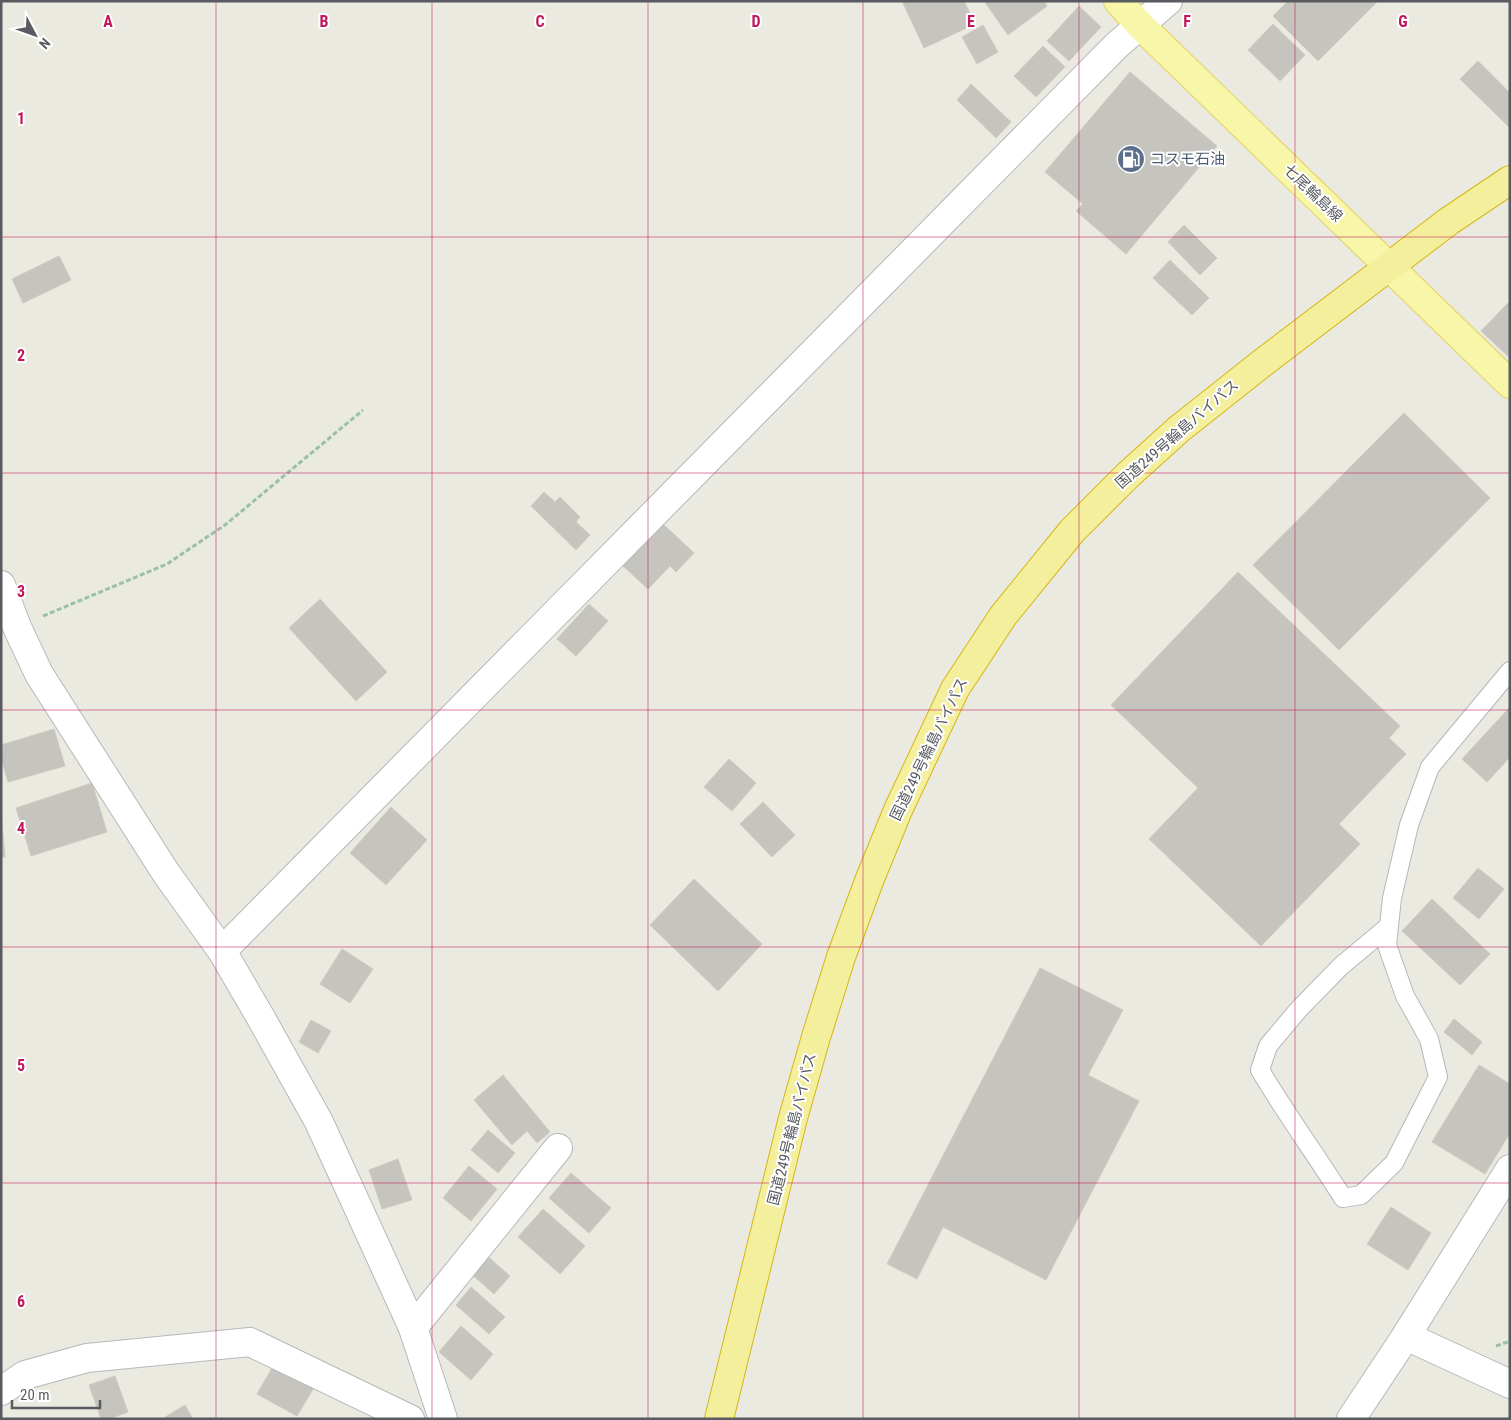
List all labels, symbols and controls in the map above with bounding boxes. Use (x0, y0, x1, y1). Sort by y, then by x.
north arrow (10, 10, 60, 60)
text: A (103, 12, 113, 31)
text: B (320, 12, 329, 31)
text: C (535, 12, 545, 31)
text: D (751, 12, 761, 31)
text: E (967, 12, 975, 31)
text: F (1183, 12, 1191, 31)
text: G (1398, 12, 1408, 31)
text: N (36, 35, 54, 52)
text: 1 (17, 109, 25, 128)
fuel station icon: コスモ石油 (1116, 144, 1146, 174)
place label: コスモ石油 (1150, 150, 1225, 168)
street label: 七尾輪島線 (1280, 160, 1346, 226)
text: 2 (17, 346, 25, 365)
street label: 国道249号輪島バイパス (1112, 376, 1242, 492)
text: 3 (17, 582, 25, 601)
street label: 国道249号輪島バイパス (887, 675, 971, 823)
text: 4 (17, 819, 25, 838)
street label: 国道249号輪島バイパス (764, 1051, 820, 1207)
text: 5 (17, 1056, 25, 1075)
text: 6 (17, 1292, 25, 1311)
scale bar (12, 1378, 100, 1410)
text: 20 m (20, 1386, 50, 1404)

